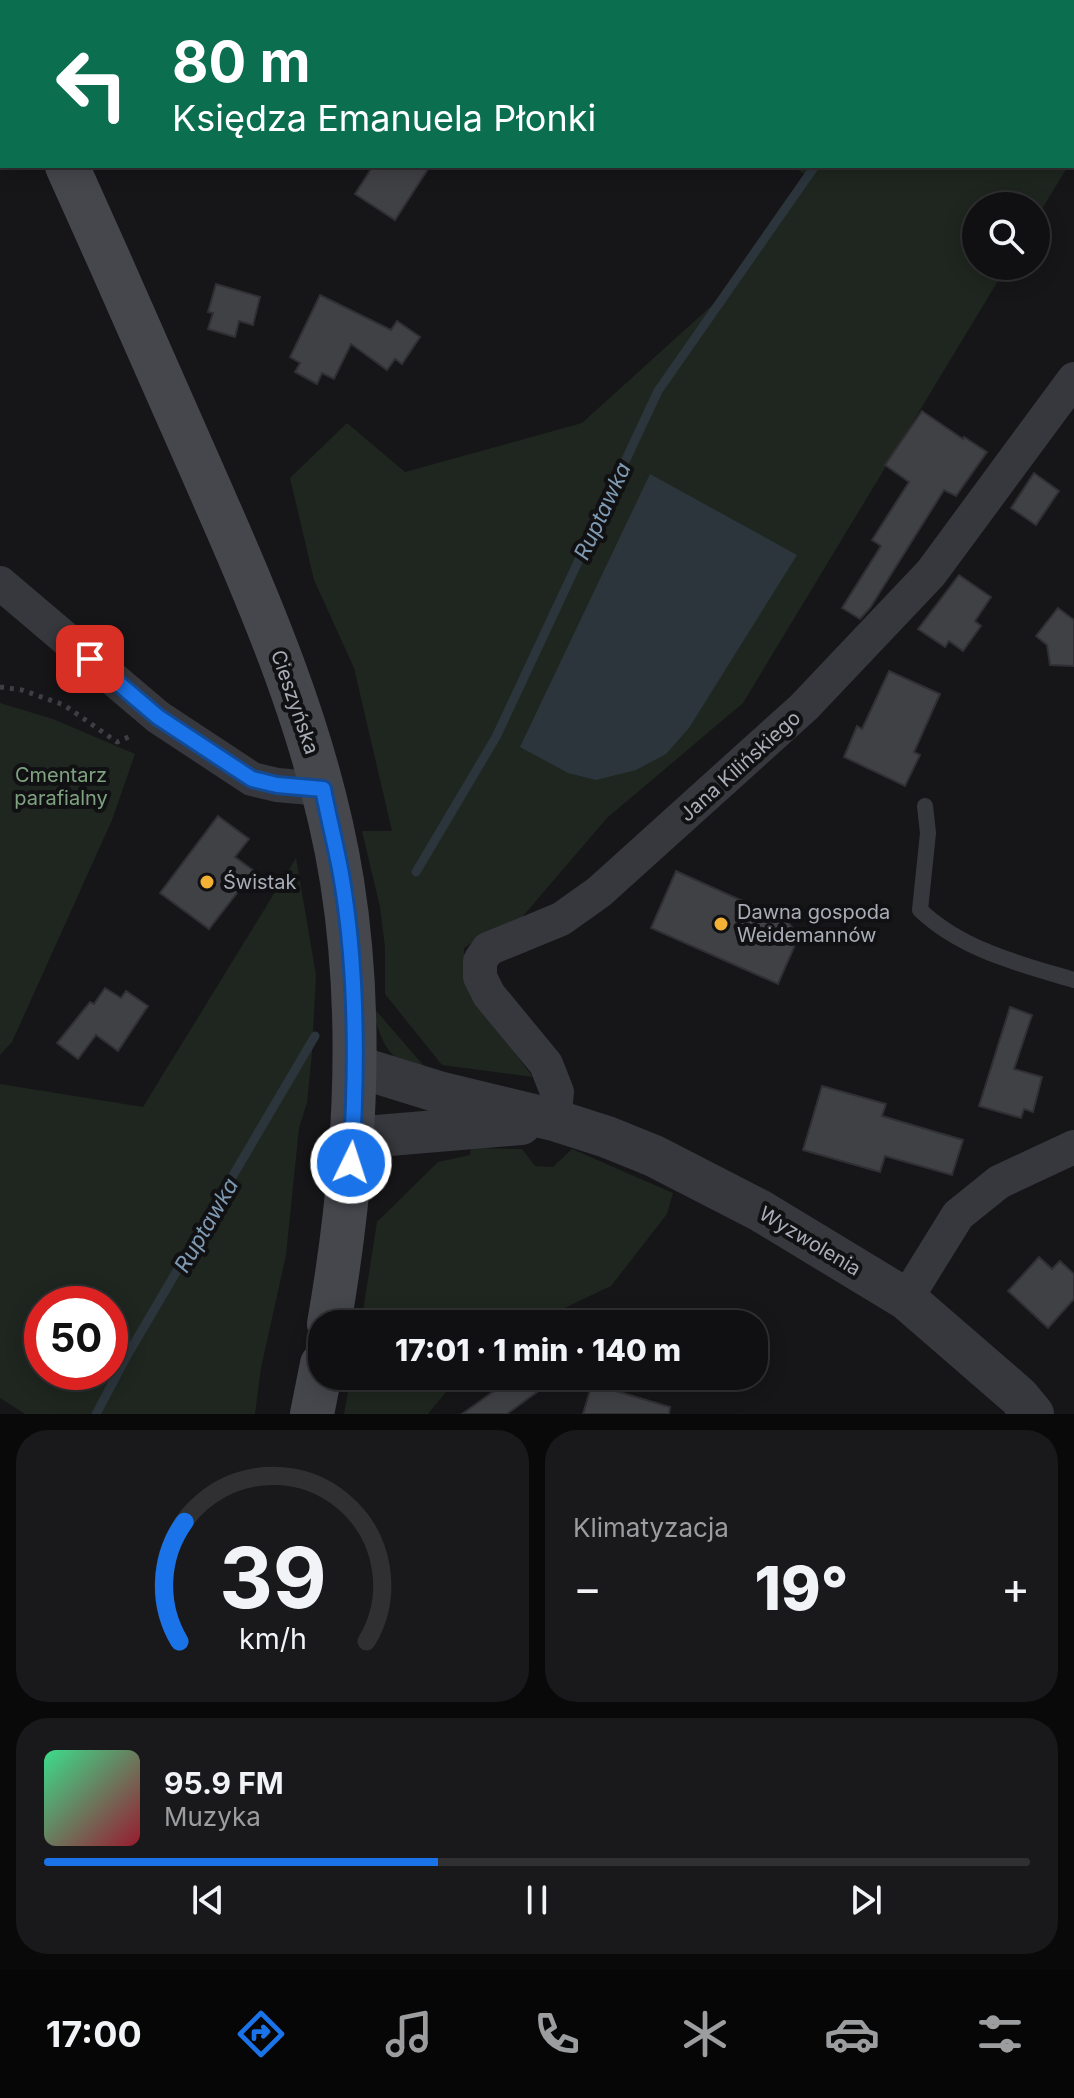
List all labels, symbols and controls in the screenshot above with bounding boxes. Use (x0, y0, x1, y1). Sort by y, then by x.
text: 80 m (172, 28, 311, 96)
icon: left (40, 32, 144, 136)
text: Księdza Emanuela Płonki (172, 96, 596, 140)
map controls (962, 192, 1050, 280)
button: search (962, 192, 1050, 280)
water label: Ruptawka (568, 458, 636, 564)
pin (56, 625, 124, 693)
icon: arrive (68, 637, 112, 681)
street label: Cieszyńska (266, 647, 324, 757)
street label: Jana Kilińskiego (675, 706, 805, 826)
park label: Cmentarz parafialny (14, 763, 108, 810)
place label: Świstak (223, 869, 296, 894)
marker: Świstak (198, 873, 216, 891)
place label: Dawna gospoda Weidemannów (737, 900, 890, 947)
marker: Dawna gospoda Weidemannów (712, 915, 730, 933)
position arrow (309, 1121, 393, 1205)
water label: Ruptawka (169, 1173, 243, 1277)
street label: Wyzwolenia (755, 1201, 865, 1281)
speed limit sign: 50 (24, 1286, 128, 1390)
text: 17:01 · 1 min · 140 m (395, 1332, 681, 1368)
text: Klimatyzacja (573, 1512, 729, 1543)
text: 39 (219, 1527, 326, 1628)
text: 19° (755, 1552, 848, 1624)
text: − (573, 1561, 602, 1615)
text: + (1001, 1561, 1030, 1615)
text: km/h (239, 1621, 306, 1656)
text: 95.9 FM (164, 1765, 284, 1801)
text: Muzyka (164, 1801, 261, 1832)
icon: previous (186, 1878, 230, 1922)
icon: pause (515, 1878, 559, 1922)
icon: next (844, 1878, 888, 1922)
icon: directions (233, 2006, 289, 2062)
icon: music (381, 2006, 437, 2062)
icon: phone (529, 2006, 585, 2062)
icon: climate (677, 2006, 733, 2062)
icon: car (824, 2006, 880, 2062)
icon: filters (972, 2006, 1028, 2062)
text: 17:00 (46, 2012, 142, 2056)

